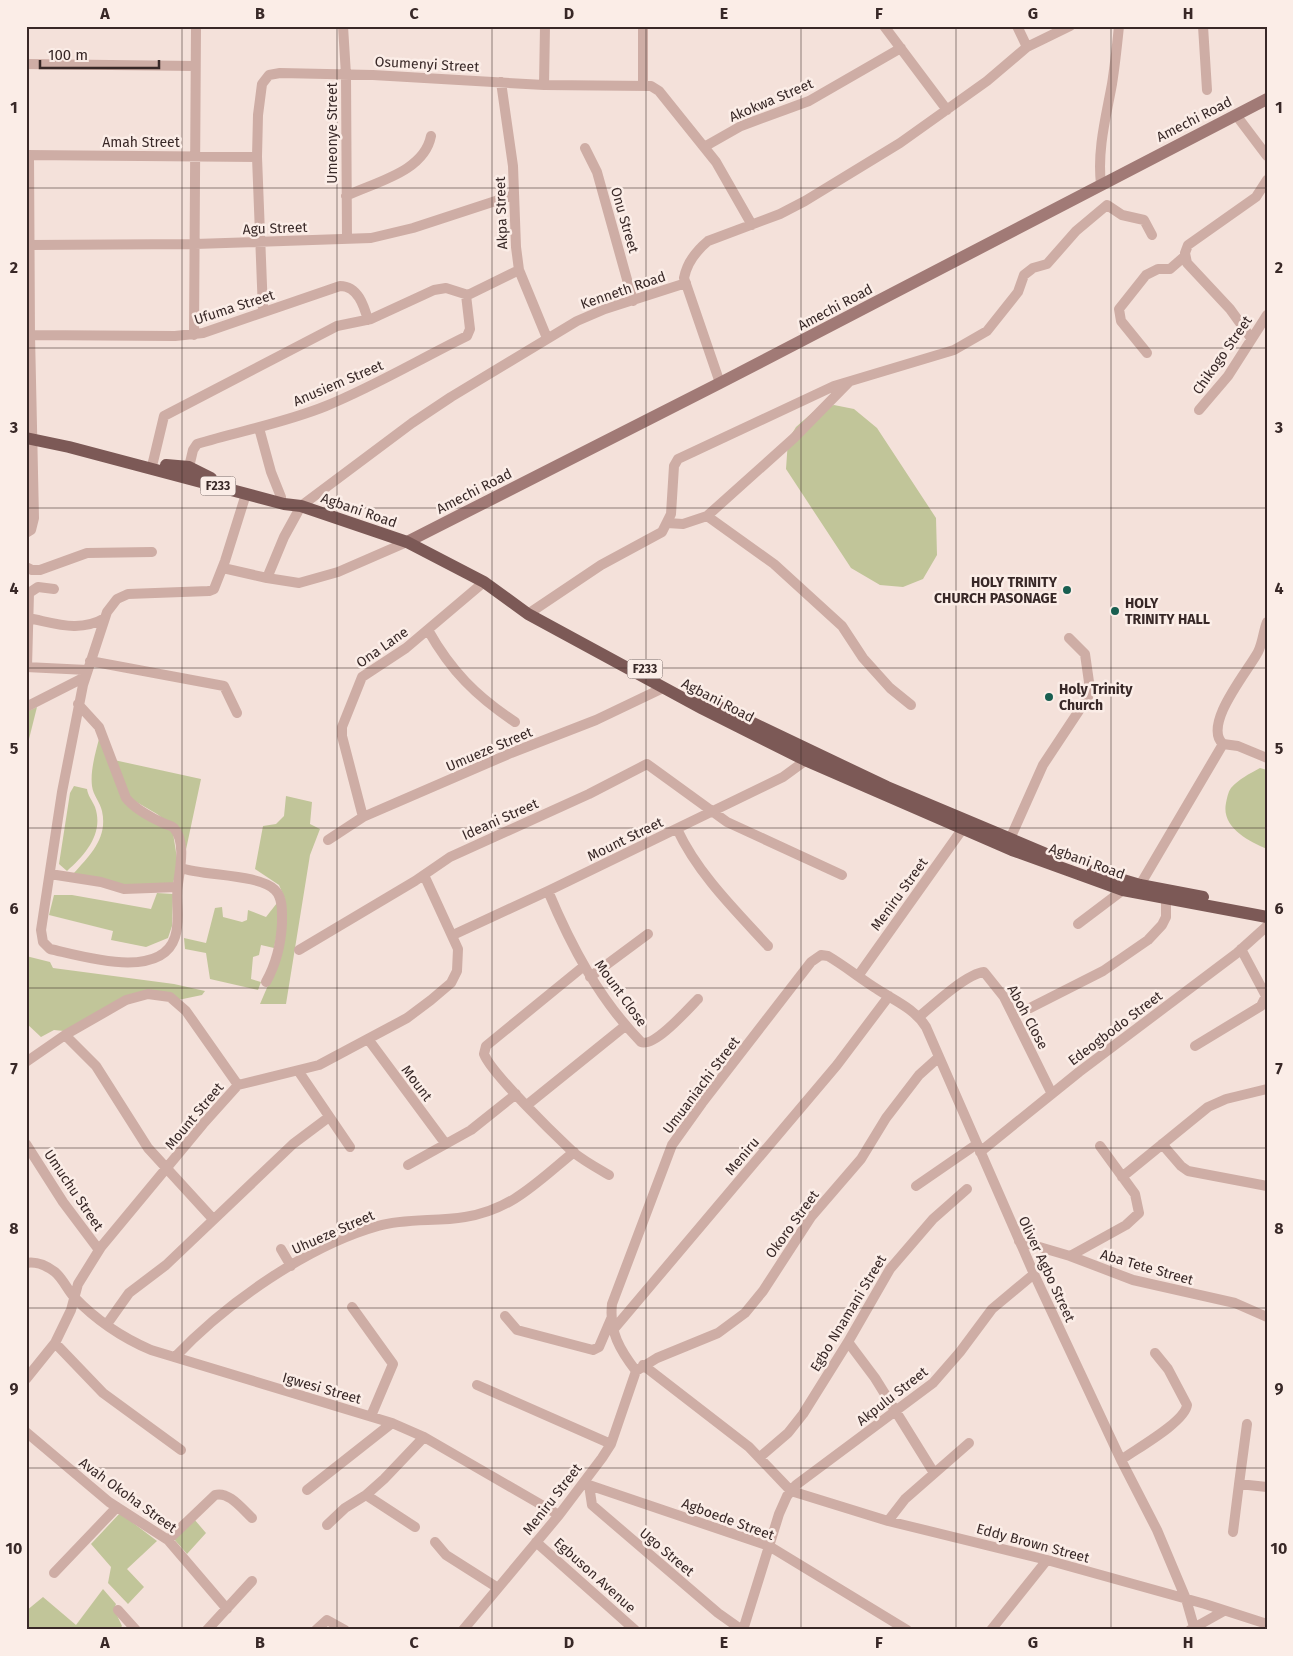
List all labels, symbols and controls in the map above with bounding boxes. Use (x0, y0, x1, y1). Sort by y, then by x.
text: A (99, 4, 110, 23)
text: B (255, 4, 265, 23)
text: C (409, 4, 419, 23)
text: D (564, 4, 574, 23)
text: E (720, 4, 728, 23)
text: F (875, 4, 883, 23)
text: G (1028, 4, 1038, 23)
text: H (1183, 4, 1193, 23)
scale bar (40, 38, 159, 70)
text: 100 m (48, 46, 88, 64)
street label: Osumenyi Street (374, 53, 481, 76)
street label: Akokwa Street (727, 75, 817, 126)
street label: Umeonye Street (324, 81, 341, 184)
street label: Amechi Road (1154, 93, 1235, 146)
text: 1 (10, 98, 18, 117)
text: 1 (1275, 98, 1283, 117)
street label: Amah Street (102, 134, 181, 151)
street label: Akpa Street (492, 175, 511, 250)
street label: Onu Street (607, 185, 642, 256)
street label: Agu Street (242, 219, 309, 238)
text: 2 (10, 258, 18, 277)
text: 2 (1275, 258, 1283, 277)
street label: Kenneth Road (578, 268, 668, 313)
street label: Amechi Road (795, 281, 876, 334)
street label: Ufuma Street (192, 286, 277, 328)
street label: Chikogo Street (1189, 312, 1256, 398)
street label: Anusiem Street (291, 356, 387, 410)
text: 3 (9, 418, 18, 437)
text: 3 (1274, 418, 1283, 437)
street label: Amechi Road (434, 465, 515, 518)
road number: F233 (200, 476, 236, 496)
street label: Agbani Road (319, 490, 399, 531)
place label: HOLY TRINITY CHURCH PASONAGE (934, 574, 1058, 607)
text: 4 (9, 579, 19, 598)
text: 4 (1274, 579, 1284, 598)
marker: HOLY TRINITY CHURCH PASONAGE (1061, 584, 1073, 596)
place label: HOLY TRINITY HALL (1125, 595, 1210, 628)
marker: HOLY TRINITY HALL (1109, 605, 1121, 617)
street label: Ona Lane (353, 623, 412, 671)
road number: F233 (628, 660, 662, 679)
street label: Agbani Road (679, 675, 757, 726)
place label: Holy Trinity Church (1059, 681, 1133, 714)
marker: Holy Trinity Church (1043, 691, 1055, 703)
street label: Umueze Street (443, 723, 536, 775)
text: 5 (10, 739, 19, 758)
text: 5 (1275, 739, 1284, 758)
street label: Ideani Street (460, 795, 542, 844)
street label: Mount Street (585, 813, 667, 865)
street label: Agbani Road (1047, 840, 1127, 883)
street label: Meniru Street (867, 854, 932, 934)
text: 6 (9, 899, 19, 918)
text: 6 (1274, 899, 1284, 918)
street label: Mount Close (591, 957, 650, 1030)
street label: Aboh Close (1004, 982, 1052, 1052)
street label: Edeogbodo Street (1065, 987, 1166, 1069)
street label: Umuaniachi Street (659, 1033, 744, 1137)
text: 7 (10, 1059, 18, 1078)
text: 7 (1275, 1059, 1283, 1078)
street label: Mount (398, 1062, 436, 1105)
street label: Mount Street (161, 1079, 228, 1153)
street label: Meniru (722, 1134, 763, 1179)
street label: Umuchu Street (40, 1146, 107, 1235)
street label: Okoro Street (762, 1186, 823, 1262)
street label: Uhueze Street (289, 1206, 378, 1258)
street label: Oliver Agbo Street (1015, 1214, 1079, 1326)
text: 8 (9, 1219, 19, 1238)
text: 8 (1274, 1219, 1284, 1238)
street label: Aba Tete Street (1098, 1246, 1196, 1289)
street label: Egbo Nnamani Street (807, 1251, 891, 1375)
street label: Akpulu Street (853, 1363, 932, 1429)
street label: Igwesi Street (280, 1369, 364, 1408)
text: 9 (10, 1379, 19, 1398)
text: 9 (1275, 1379, 1284, 1398)
street label: Avah Okoha Street (76, 1454, 181, 1537)
street label: Meniru Street (519, 1459, 586, 1538)
street label: Agboede Street (679, 1495, 777, 1544)
street label: Eddy Brown Street (975, 1520, 1092, 1567)
street label: Ugo Street (636, 1525, 698, 1581)
street label: Egbuson Avenue (550, 1534, 639, 1617)
text: 10 (6, 1539, 22, 1558)
text: 10 (1271, 1539, 1287, 1558)
text: A (99, 1633, 110, 1652)
text: B (255, 1633, 265, 1652)
text: C (409, 1633, 419, 1652)
text: D (564, 1633, 574, 1652)
text: E (720, 1633, 728, 1652)
text: F (875, 1633, 883, 1652)
text: G (1028, 1633, 1038, 1652)
text: H (1183, 1633, 1193, 1652)

